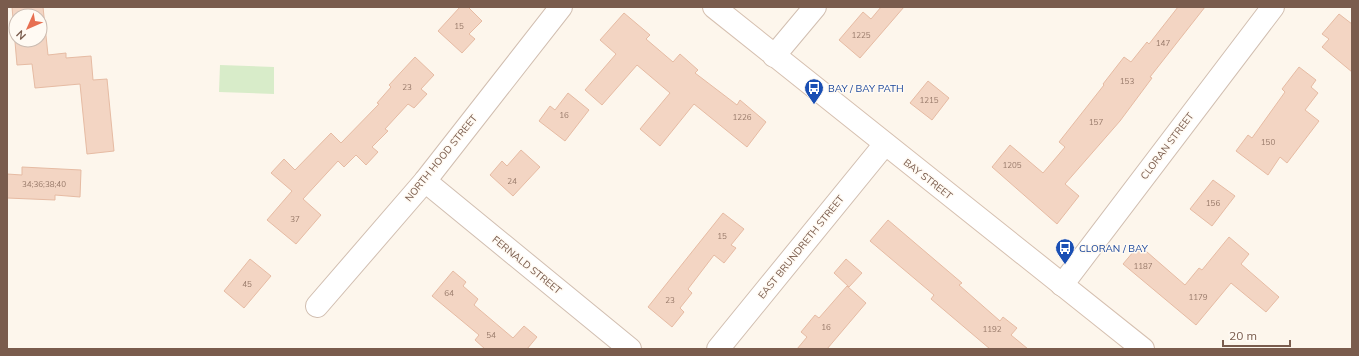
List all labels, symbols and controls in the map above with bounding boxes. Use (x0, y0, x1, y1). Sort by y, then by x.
north arrow (8, 8, 48, 48)
house number: 15 (454, 21, 464, 31)
text: N (13, 27, 29, 43)
house number: 1225 (851, 30, 871, 40)
house number: 147 (1156, 38, 1170, 48)
house number: 153 (1120, 76, 1134, 86)
bus stop icon: BAY / BAY PATH (803, 77, 825, 105)
house number: 23 (402, 82, 412, 92)
place label: BAY / BAY PATH (828, 82, 904, 95)
house number: 1215 (919, 95, 939, 105)
house number: 16 (559, 110, 569, 120)
street label: CLORAN STREET (1138, 110, 1196, 182)
street label: NORTH HOOD STREET (402, 112, 480, 204)
house number: 1226 (732, 112, 752, 122)
house number: 157 (1089, 117, 1103, 127)
house number: 150 (1261, 137, 1275, 147)
street label: BAY STREET (901, 156, 955, 202)
house number: 1205 (1002, 160, 1022, 170)
house number: 24 (507, 176, 517, 186)
house number: 34;36;38;40 (22, 179, 66, 189)
street label: EAST BRUNDRETH STREET (755, 193, 847, 301)
house number: 156 (1206, 198, 1220, 208)
house number: 37 (290, 214, 300, 224)
house number: 15 (717, 231, 727, 241)
street label: FERNALD STREET (490, 233, 564, 297)
bus stop icon: CLORAN / BAY (1054, 237, 1076, 265)
place label: CLORAN / BAY (1079, 242, 1149, 255)
house number: 1187 (1133, 261, 1153, 271)
house number: 45 (242, 279, 252, 289)
house number: 64 (444, 288, 454, 298)
house number: 1179 (1188, 292, 1208, 302)
house number: 23 (665, 295, 675, 305)
house number: 16 (821, 322, 831, 332)
scale bar (1223, 322, 1290, 348)
house number: 1192 (982, 324, 1002, 334)
text: 20 m (1229, 328, 1257, 343)
house number: 54 (486, 330, 496, 340)

